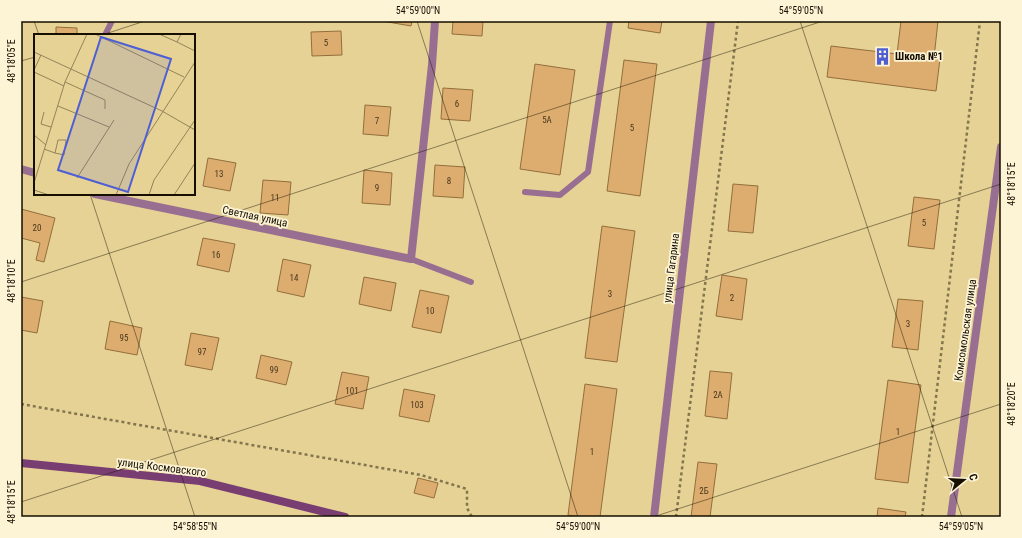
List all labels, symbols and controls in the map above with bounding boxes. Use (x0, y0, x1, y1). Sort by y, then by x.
text: 54°59'00"N (396, 5, 440, 16)
text: 54°59'05"N (779, 5, 823, 16)
inset map (34, 34, 195, 195)
house number: 5 (324, 38, 329, 48)
text: 48°18'05"E (6, 39, 17, 83)
building icon: Школа №1 (872, 46, 892, 66)
place label: Школа №1 (895, 50, 943, 63)
house number: 6 (455, 99, 459, 109)
house number: 5А (542, 115, 552, 125)
house number: 7 (375, 116, 380, 126)
house number: 5 (630, 123, 635, 133)
text: 48°18'15"E (1006, 162, 1017, 206)
house number: 13 (215, 169, 223, 179)
house number: 8 (447, 176, 451, 186)
house number: 9 (375, 183, 379, 193)
house number: 11 (271, 193, 279, 203)
street label: Светлая улица (221, 203, 289, 230)
house number: 5 (922, 218, 927, 228)
house number: 20 (33, 223, 41, 233)
street label: улица Гагарина (661, 233, 682, 304)
house number: 16 (212, 250, 220, 260)
text: 48°18'10"E (6, 259, 17, 303)
house number: 14 (290, 273, 299, 283)
street label: Комсомольская улица (952, 278, 979, 382)
house number: 3 (608, 289, 612, 299)
house number: 2 (730, 293, 735, 303)
house number: 10 (426, 306, 434, 316)
house number: 3 (906, 319, 910, 329)
house number: 95 (120, 333, 129, 343)
house number: 97 (198, 347, 207, 357)
house number: 99 (270, 365, 278, 375)
text: 48°18'20"E (1006, 382, 1017, 426)
house number: 101 (345, 386, 359, 396)
house number: 2А (713, 390, 723, 400)
house number: 103 (410, 400, 424, 410)
house number: 1 (896, 427, 900, 437)
house number: 1 (590, 447, 594, 457)
street label: улица Космовского (117, 456, 207, 479)
north arrow (944, 460, 984, 500)
text: С (966, 472, 980, 482)
text: 48°18'15"E (6, 480, 17, 524)
house number: 2Б (699, 486, 709, 496)
text: 54°58'55"N (173, 521, 217, 532)
text: 54°59'00"N (556, 521, 600, 532)
text: 54°59'05"N (939, 521, 983, 532)

